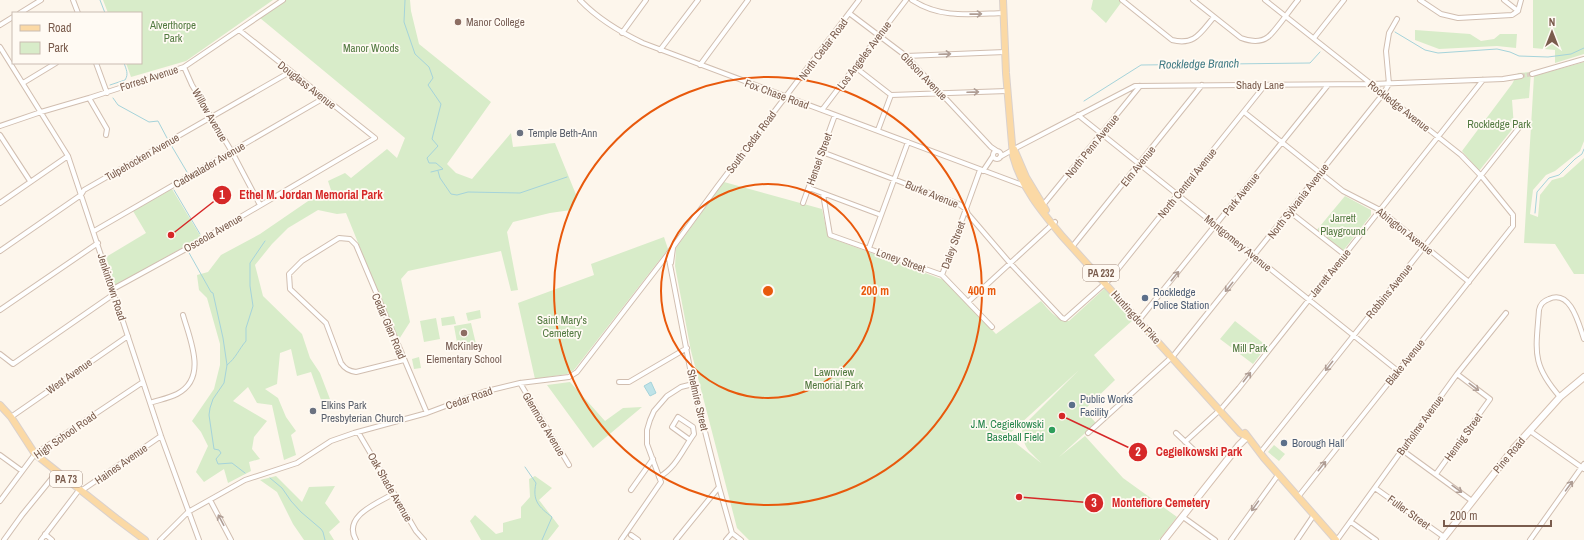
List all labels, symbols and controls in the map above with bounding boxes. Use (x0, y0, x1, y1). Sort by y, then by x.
one-way arrow (969, 10, 982, 17)
legend (12, 12, 142, 64)
north arrow (1532, 12, 1572, 52)
place label: Manor College (466, 15, 525, 29)
text: N (1549, 15, 1555, 29)
street label: North Cedar Road (795, 16, 851, 82)
marker: Manor College (453, 17, 463, 27)
park label: Alverthorpe Park (149, 18, 196, 45)
street label: Los Angeles Avenue (834, 18, 894, 92)
text: Road (48, 20, 72, 36)
text: Park (48, 40, 68, 56)
park label: Manor Woods (343, 41, 399, 55)
street label: Gibson Avenue (898, 49, 950, 103)
one-way arrow (938, 50, 951, 58)
water label: Rockledge Branch (1159, 55, 1239, 73)
street label: Douglass Avenue (275, 58, 339, 112)
street label: Forrest Avenue (118, 62, 180, 94)
street label: Fox Chase Road (743, 76, 811, 112)
street label: Rockledge Avenue (1365, 77, 1433, 135)
street label: Shady Lane (1236, 78, 1284, 92)
street label: Willow Avenue (189, 86, 231, 144)
one-way arrow (966, 88, 979, 96)
street label: South Cedar Road (723, 108, 779, 176)
street label: North Penn Avenue (1062, 111, 1122, 181)
park label: Rockledge Park (1467, 117, 1531, 131)
place label: Temple Beth-Ann (528, 126, 597, 140)
marker: Temple Beth-Ann (515, 128, 525, 138)
street label: Tulpehocken Avenue (102, 130, 182, 184)
street label: Hensel Street (803, 130, 835, 187)
street label: Cadwalader Avenue (171, 139, 247, 191)
street label: Elm Avenue (1117, 143, 1159, 189)
street label: North Central Avenue (1154, 145, 1220, 221)
street label: North Sylvania Avenue (1264, 161, 1332, 241)
street label: Park Avenue (1220, 170, 1262, 218)
street label: Burke Avenue (903, 177, 961, 211)
callout: Ethel M. Jordan Memorial Park (212, 183, 391, 207)
text: 1 (219, 187, 225, 203)
text: Ethel M. Jordan Memorial Park (239, 187, 383, 203)
street label: Abington Avenue (1373, 204, 1436, 258)
street label: Osceola Avenue (181, 211, 245, 255)
park label: Jarrett Playground (1320, 211, 1366, 238)
street label: Montgomery Avenue (1202, 212, 1274, 274)
street label: Daley Street (938, 219, 968, 271)
street label: Loney Street (875, 245, 928, 275)
street label: Jarrett Avenue (1306, 246, 1354, 300)
street label: Jenkintown Road (95, 252, 129, 322)
street label: Robbins Avenue (1363, 261, 1415, 321)
road number: PA 232 (1083, 265, 1119, 281)
one-way arrow (1171, 271, 1179, 282)
one-way arrow (1225, 281, 1234, 292)
text: 200 m (861, 283, 889, 299)
text: 400 m (968, 283, 996, 299)
centre of rings (761, 284, 775, 298)
place label: Rockledge Police Station (1153, 285, 1209, 312)
street label: Huntingdon Pike (1108, 287, 1164, 347)
street label: Cedar Glen Road (369, 291, 409, 361)
marker: Rockledge Police Station (1140, 293, 1150, 303)
park label: Saint Mary's Cemetery (537, 313, 587, 340)
marker: McKinley Elementary School (459, 328, 469, 338)
street label: Blake Avenue (1382, 336, 1428, 388)
place label: McKinley Elementary School (426, 339, 502, 366)
park label: Mill Park (1232, 341, 1268, 355)
street label: West Avenue (43, 355, 95, 397)
one-way arrow (1325, 360, 1334, 371)
park label: Lawnview Memorial Park (805, 365, 864, 392)
street label: Shelmire Street (684, 368, 712, 433)
one-way arrow (1242, 372, 1251, 383)
one-way arrow (1468, 382, 1479, 391)
street label: Cedar Road (444, 383, 494, 413)
street label: Glenmore Avenue (519, 390, 569, 458)
place label: Public Works Facility (1080, 392, 1133, 419)
street label: Burholme Avenue (1393, 392, 1447, 458)
place label: Elkins Park Presbyterian Church (321, 398, 404, 425)
marker: Public Works Facility (1067, 400, 1077, 410)
marker: Elkins Park Presbyterian Church (308, 406, 318, 416)
street label: High School Road (31, 408, 99, 462)
street label: Hennig Street (1441, 410, 1485, 464)
place label: J.M. Cegielkowski Baseball Field (971, 417, 1044, 444)
marker: J.M. Cegielkowski Baseball Field (1047, 425, 1057, 435)
street label: Pine Road (1490, 434, 1528, 476)
place label: Borough Hall (1292, 436, 1344, 450)
marker: Borough Hall (1279, 438, 1289, 448)
callout: Cegielkowski Park (1128, 440, 1250, 464)
street label: Haines Avenue (92, 441, 150, 487)
text: 2 (1135, 444, 1141, 460)
text: Cegielkowski Park (1156, 444, 1243, 460)
street label: Oak Shade Avenue (365, 450, 415, 524)
one-way arrow (1318, 461, 1326, 472)
road number: PA 73 (50, 471, 82, 487)
one-way arrow (1565, 480, 1573, 491)
one-way arrow (1451, 485, 1462, 493)
callout: Montefiore Cemetery (1084, 491, 1218, 515)
street label: Fuller Street (1385, 492, 1433, 532)
text: 3 (1091, 495, 1097, 511)
text: Montefiore Cemetery (1112, 495, 1210, 511)
one-way arrow (1251, 501, 1260, 512)
scale bar (1444, 502, 1551, 528)
text: 200 m (1450, 508, 1477, 524)
one-way arrow (216, 514, 224, 526)

